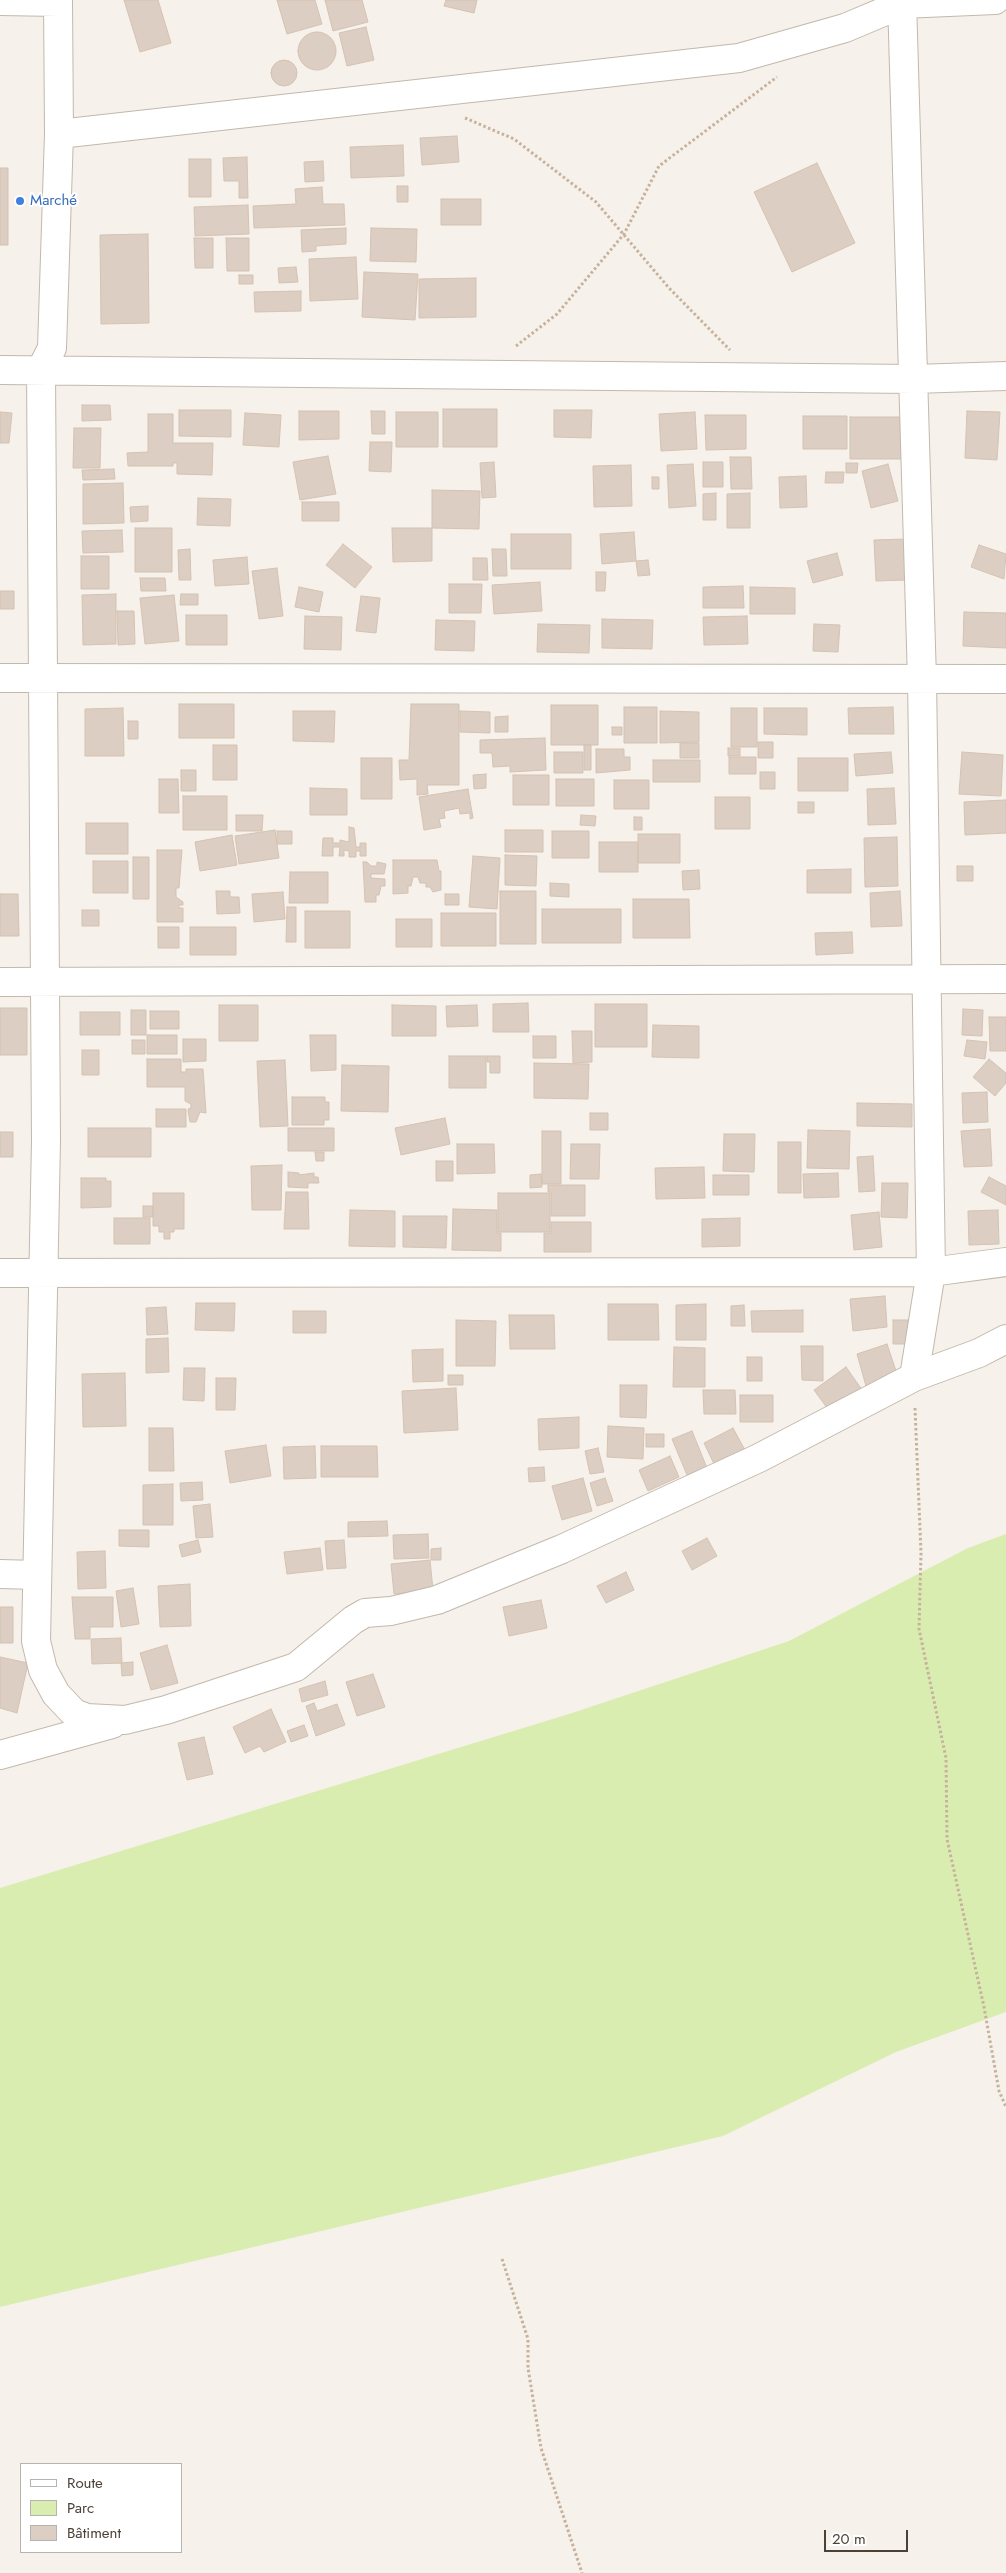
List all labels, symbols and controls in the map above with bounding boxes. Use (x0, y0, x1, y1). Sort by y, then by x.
place label: Marché (30, 192, 77, 210)
marker: Marché (14, 195, 26, 207)
legend (20, 2463, 182, 2553)
text: Route (67, 2472, 103, 2494)
text: Parc (67, 2497, 94, 2519)
scale bar (826, 2520, 910, 2552)
text: Bâtiment (67, 2522, 121, 2544)
text: 20 m (832, 2528, 866, 2550)

